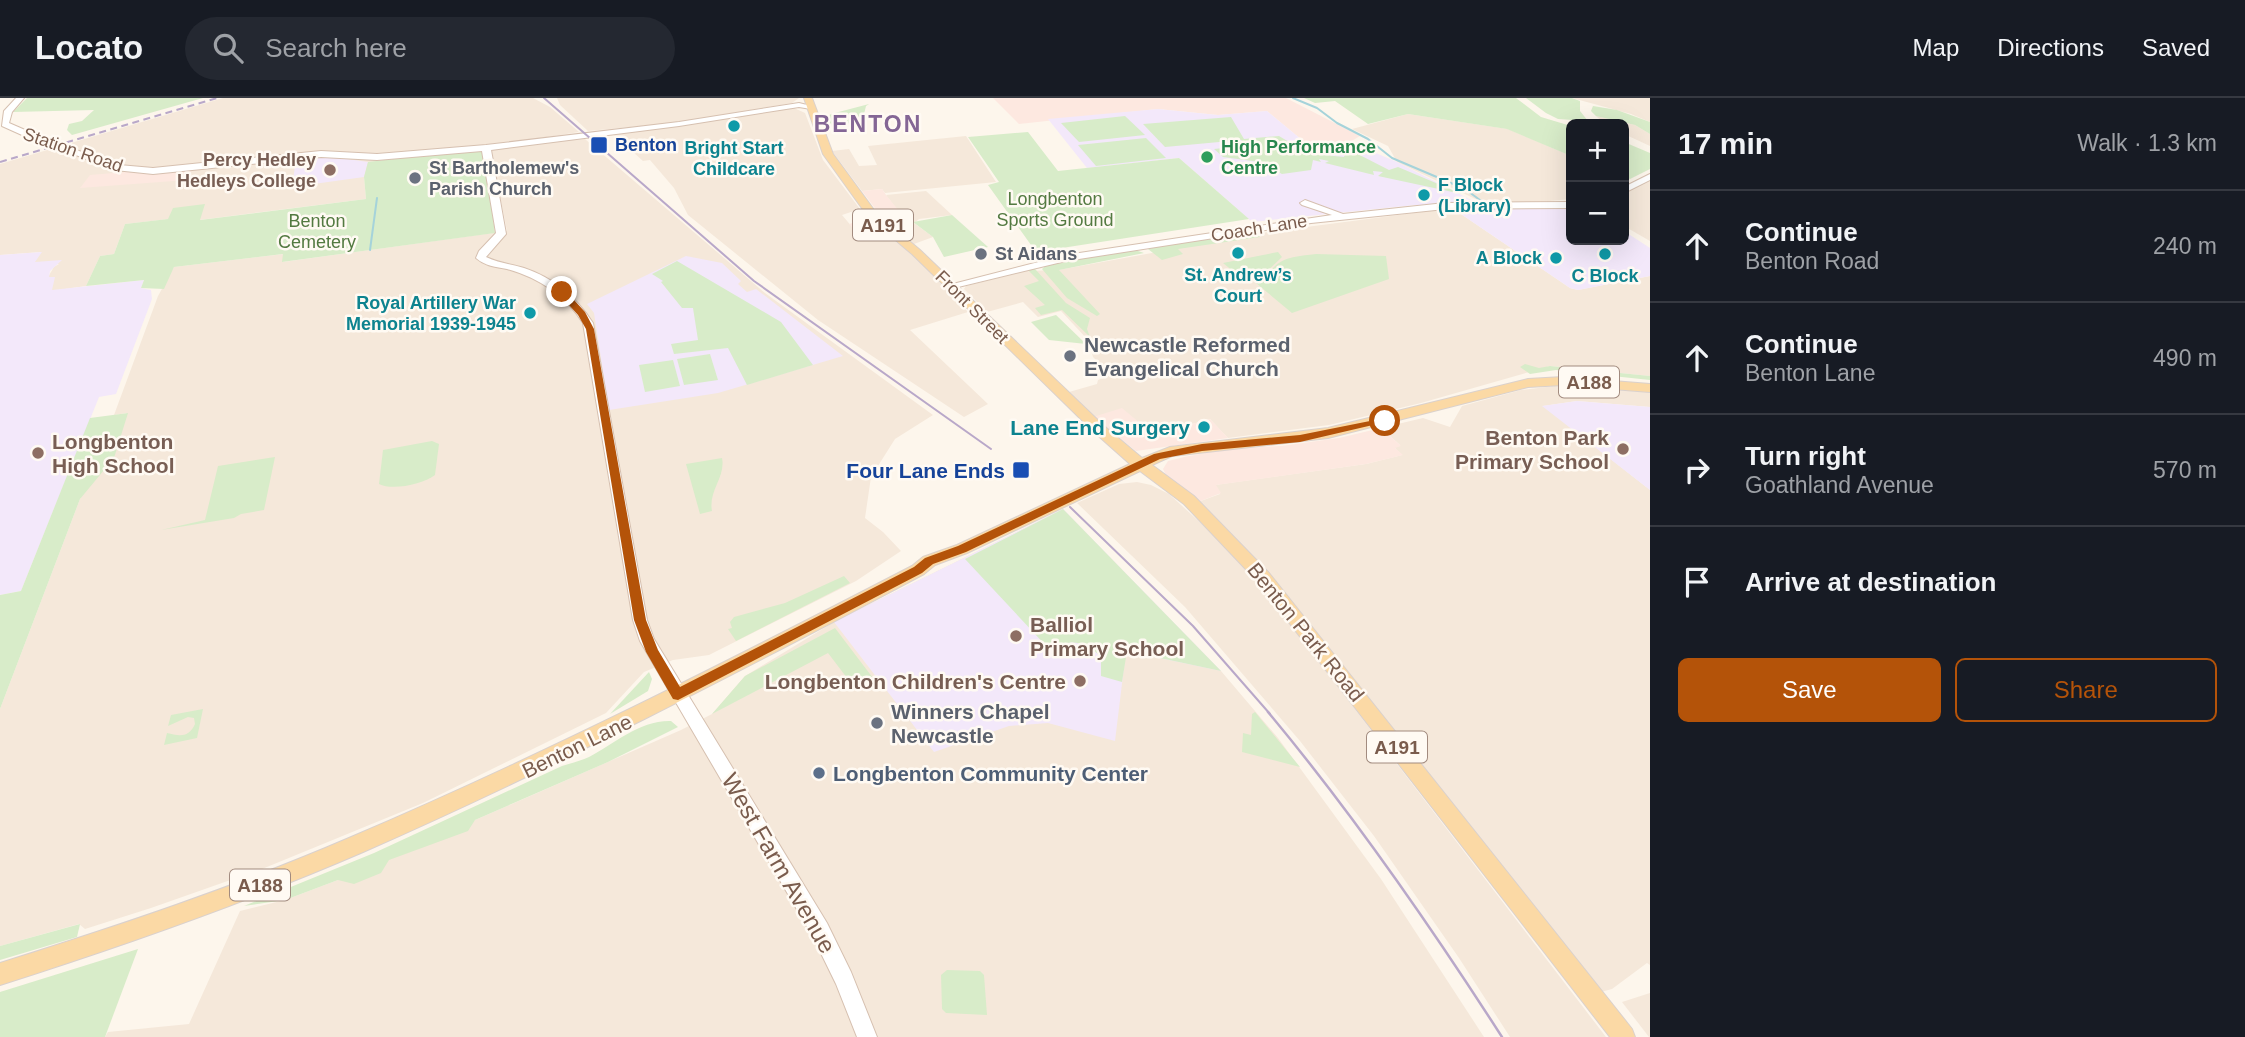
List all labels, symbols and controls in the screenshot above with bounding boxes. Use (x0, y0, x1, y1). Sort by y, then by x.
search box (185, 17, 675, 80)
text: Locato (35, 29, 143, 66)
icon: search (209, 29, 247, 67)
text: Search here (265, 33, 407, 63)
text: Map (1913, 34, 1959, 61)
text: Directions (1997, 34, 2104, 61)
text: Saved (2142, 34, 2210, 61)
district label: BENTON (814, 111, 922, 137)
marker: Bright Start Childcare (726, 118, 742, 134)
map controls (1566, 119, 1629, 245)
button: + (1566, 119, 1629, 182)
street label: Station Road (21, 124, 125, 176)
text: 17 min (1678, 127, 1773, 160)
text: Walk · 1.3 km (2077, 130, 2217, 156)
marker: Benton (589, 135, 609, 155)
place label: Benton (615, 135, 677, 155)
place label: High Performance Centre (1221, 137, 1376, 178)
place label: Bright Start Childcare (685, 138, 784, 179)
marker: High Performance Centre (1199, 149, 1215, 165)
place label: Percy Hedley Hedleys College (177, 150, 316, 191)
place label: St Bartholemew's Parish Church (429, 158, 579, 199)
marker: Percy Hedley Hedleys College (322, 162, 338, 178)
marker: St Bartholemew's Parish Church (407, 170, 423, 186)
place label: F Block (Library) (1438, 175, 1511, 216)
button: − (1566, 182, 1629, 245)
marker: F Block (Library) (1416, 187, 1432, 203)
park label: Longbenton Sports Ground (996, 189, 1114, 230)
road number: A191 (853, 209, 913, 240)
park label: Benton Cemetery (278, 211, 356, 252)
street label: Coach Lane (1209, 211, 1309, 245)
text: Continue (1745, 217, 1858, 247)
icon: ahead (1678, 227, 1716, 265)
text: 240 m (2153, 233, 2217, 259)
place label: St Aidans (995, 244, 1077, 264)
marker: St. Andrew’s Court (1230, 245, 1246, 261)
marker: St Aidans (973, 246, 989, 262)
marker: C Block (1597, 246, 1613, 262)
place label: A Block (1476, 248, 1543, 268)
text: Benton Road (1745, 248, 1879, 274)
marker: A Block (1548, 250, 1564, 266)
place label: St. Andrew’s Court (1184, 265, 1292, 306)
street label: Front Street (931, 266, 1013, 348)
place label: C Block (1571, 266, 1639, 286)
route end (546, 276, 577, 307)
place label: Royal Artillery War Memorial 1939-1945 (346, 293, 516, 334)
marker: Royal Artillery War Memorial 1939-1945 (522, 305, 538, 321)
text: Continue (1745, 329, 1858, 359)
place label: Newcastle Reformed Evangelical Church (1084, 333, 1291, 380)
icon: ahead (1678, 339, 1716, 377)
text: 490 m (2153, 345, 2217, 371)
marker: Newcastle Reformed Evangelical Church (1062, 348, 1078, 364)
text: Benton Lane (1745, 360, 1875, 386)
road number: A188 (1559, 366, 1619, 398)
route start (1369, 405, 1400, 436)
place label: Lane End Surgery (1010, 416, 1190, 439)
marker: Lane End Surgery (1196, 419, 1212, 435)
place label: Benton Park Primary School (1455, 426, 1609, 473)
place label: Longbenton High School (52, 430, 175, 477)
marker: Benton Park Primary School (1615, 441, 1631, 457)
text: Turn right (1745, 441, 1866, 471)
marker: Longbenton High School (30, 445, 46, 461)
icon: right (1678, 451, 1716, 489)
text: 570 m (2153, 457, 2217, 483)
place label: Four Lane Ends (846, 459, 1005, 482)
marker: Four Lane Ends (1011, 460, 1031, 480)
text: Goathland Avenue (1745, 472, 1934, 498)
street label: Benton Park Road (1243, 558, 1369, 706)
icon: arrive (1678, 563, 1716, 601)
text: Arrive at destination (1745, 567, 1996, 597)
place label: Balliol Primary School (1030, 613, 1184, 660)
marker: Balliol Primary School (1008, 628, 1024, 644)
button: Save (1678, 658, 1941, 722)
button: Share (1955, 658, 2217, 722)
place label: Longbenton Children's Centre (765, 670, 1066, 693)
marker: Longbenton Children's Centre (1072, 673, 1088, 689)
place label: Winners Chapel Newcastle (891, 700, 1050, 747)
street label: Benton Lane (518, 710, 636, 782)
marker: Winners Chapel Newcastle (869, 715, 885, 731)
road number: A191 (1367, 732, 1427, 762)
place label: Longbenton Community Center (833, 762, 1148, 785)
marker: Longbenton Community Center (811, 765, 827, 781)
street label: West Farm Avenue (717, 768, 841, 958)
road number: A188 (230, 870, 290, 900)

